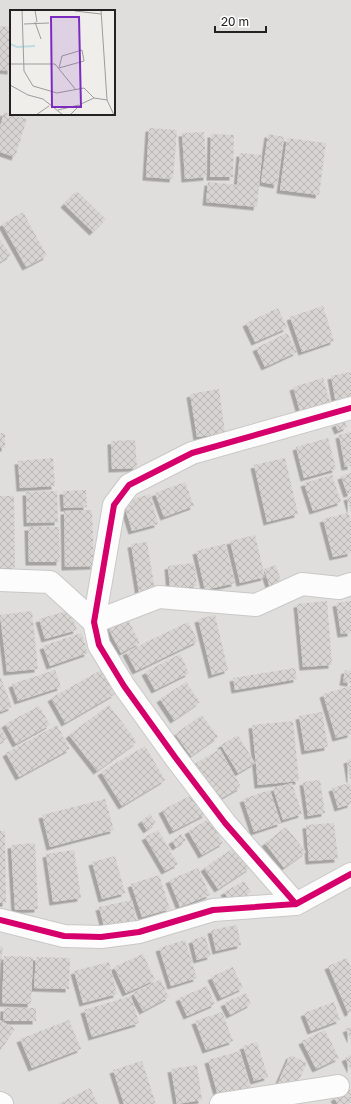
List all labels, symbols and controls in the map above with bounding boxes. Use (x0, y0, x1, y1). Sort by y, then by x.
scale bar (215, 8, 266, 34)
inset map (10, 10, 115, 115)
text: 20 m (221, 14, 249, 29)

